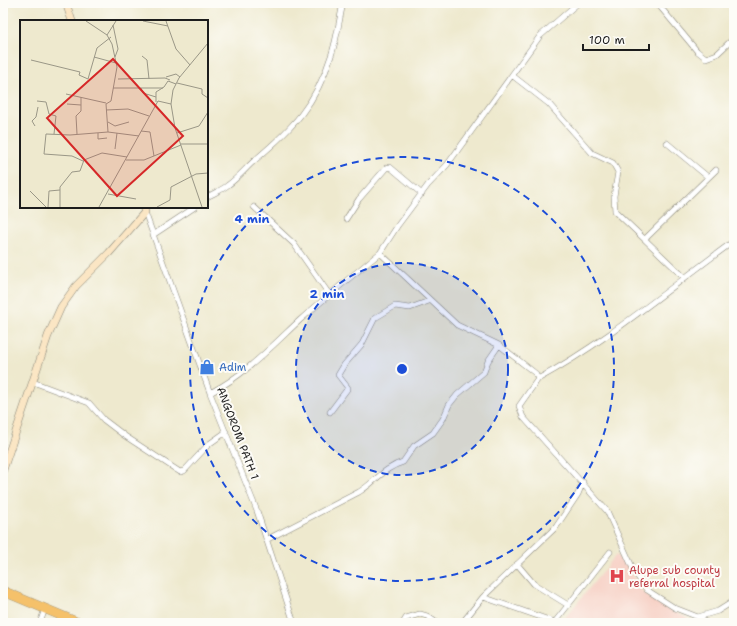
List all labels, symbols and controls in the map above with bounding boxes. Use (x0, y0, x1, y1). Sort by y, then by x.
inset map (20, 20, 208, 208)
scale bar (583, 26, 649, 52)
text: 100 m (589, 32, 625, 48)
text: 4 min (235, 211, 270, 227)
text: 2 min (310, 286, 345, 302)
shop icon: Adim (198, 358, 216, 376)
place label: Adim (219, 360, 247, 375)
centre of rings (395, 362, 409, 376)
street label: ANGOROM PATH 1 (213, 385, 262, 482)
place label: Alupe sub county referral hospital (629, 563, 720, 591)
hospital icon: Alupe sub county referral hospital (608, 567, 626, 585)

